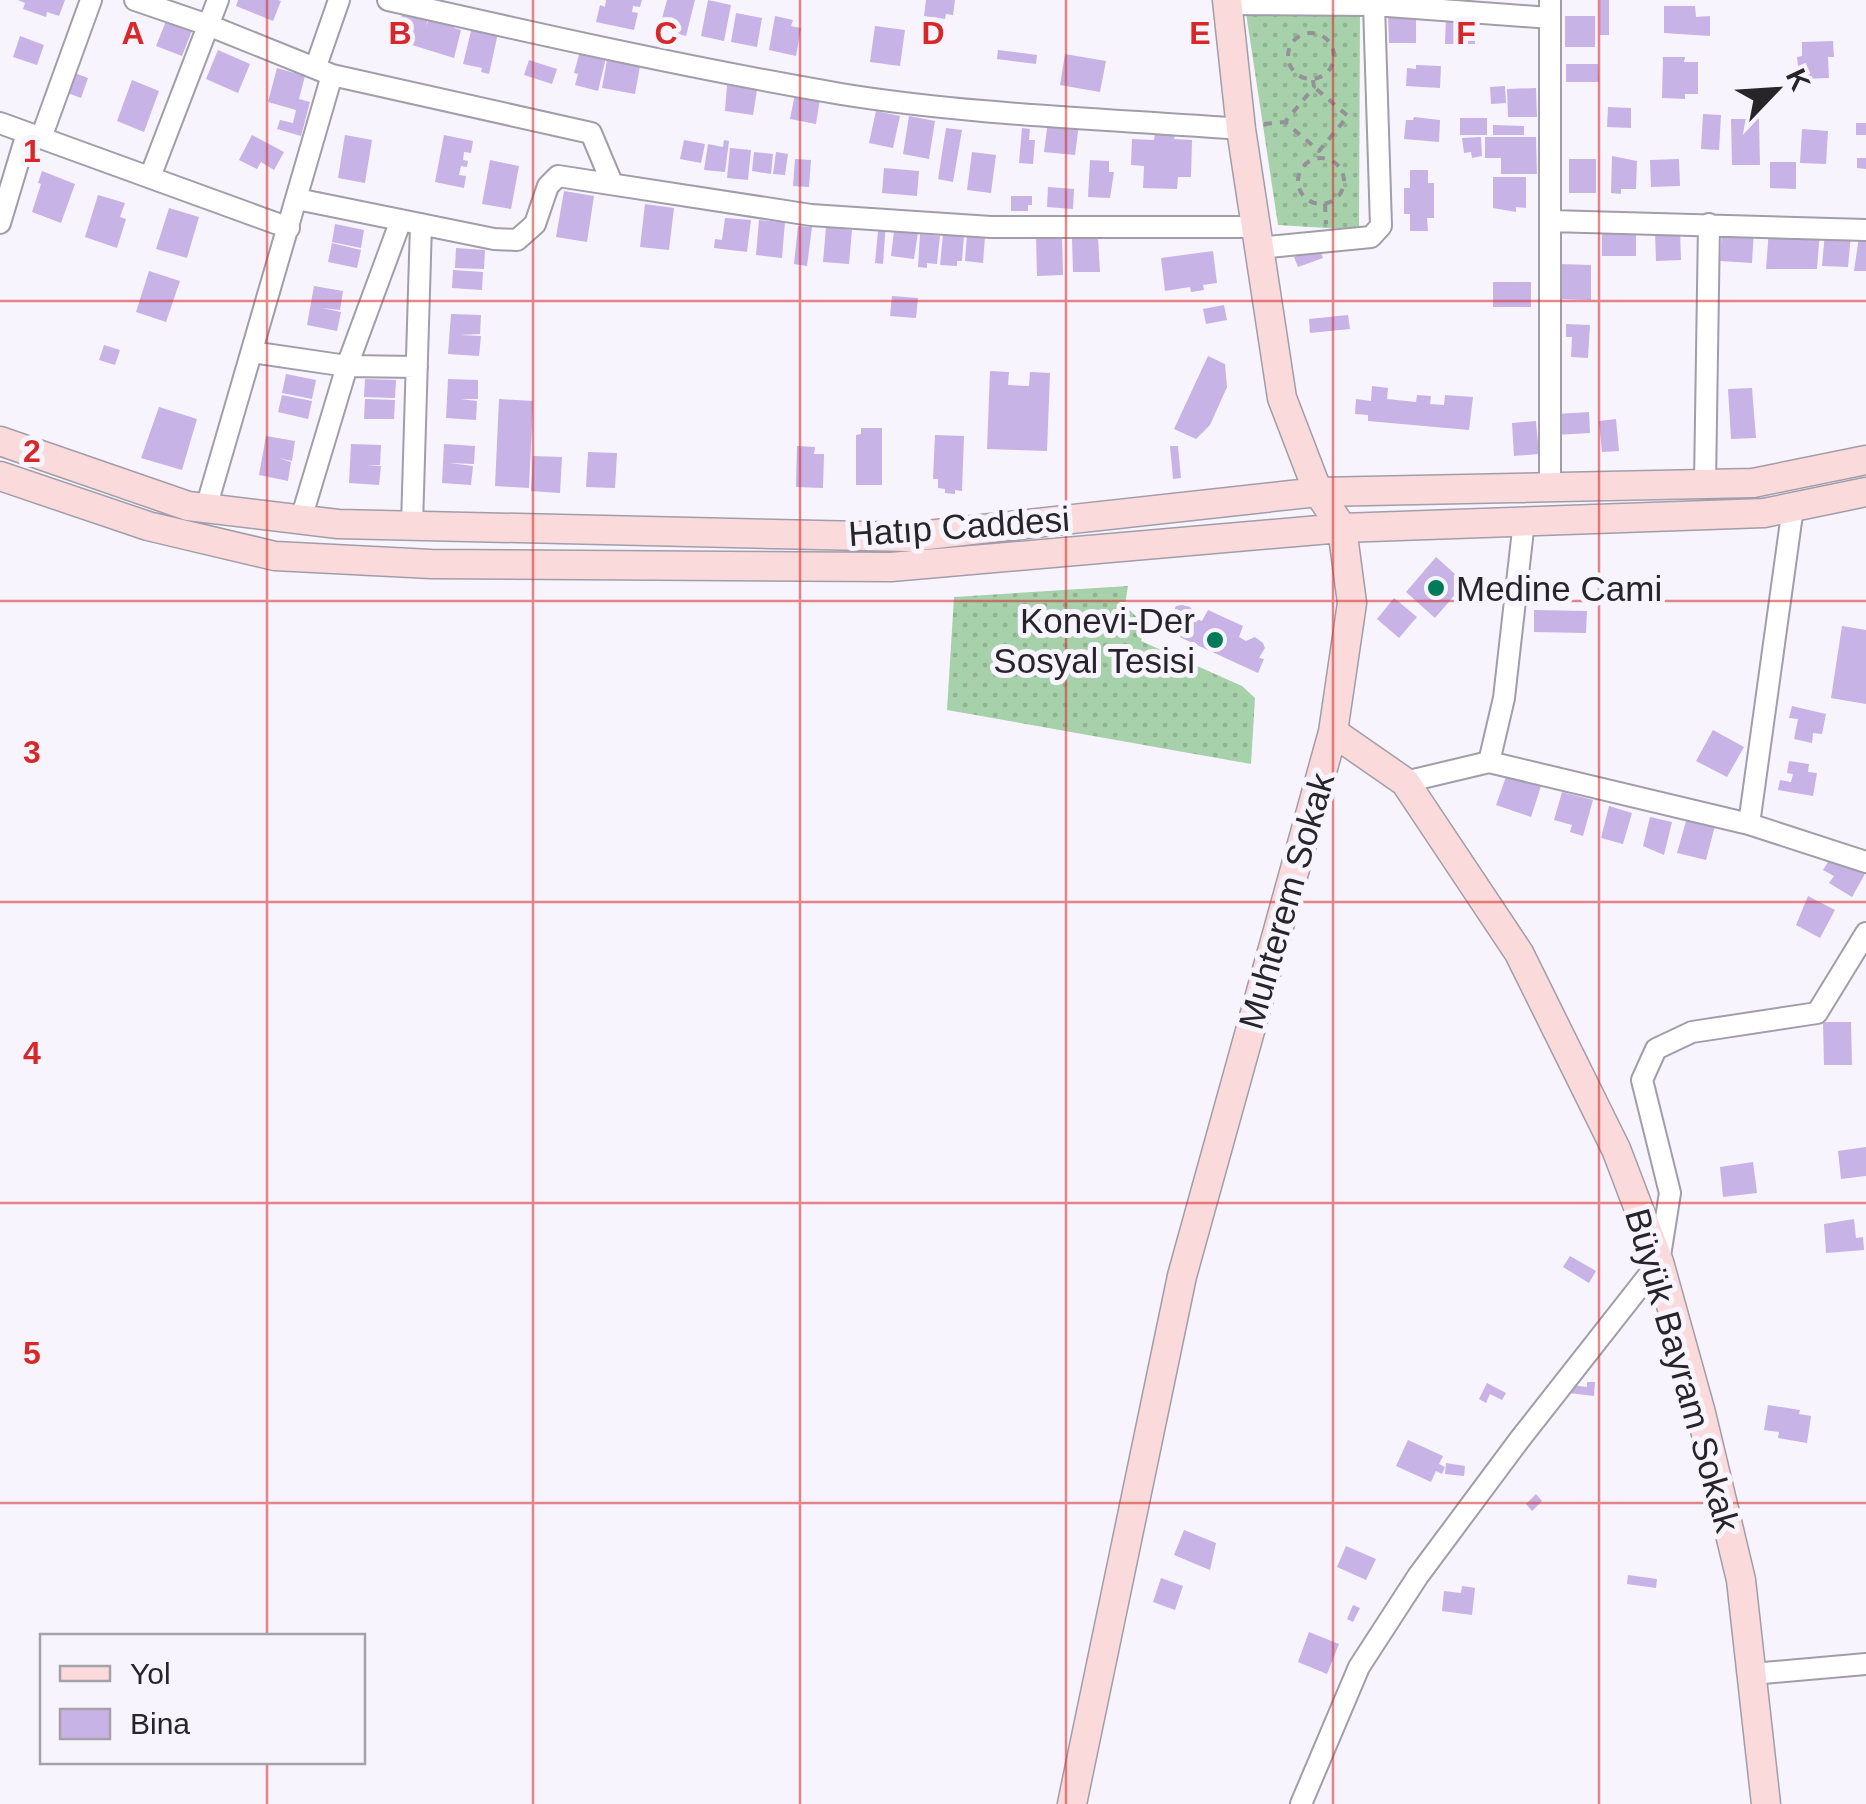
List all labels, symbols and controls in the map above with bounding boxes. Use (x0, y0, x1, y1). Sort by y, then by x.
text: A (121, 15, 145, 51)
text: B (388, 15, 412, 51)
text: C (654, 15, 678, 51)
text: D (921, 15, 945, 51)
text: E (1189, 15, 1211, 51)
text: F (1456, 15, 1476, 51)
north arrow (1726, 40, 1826, 140)
text: K (1780, 64, 1817, 95)
text: 1 (23, 133, 41, 169)
text: 2 (23, 433, 41, 469)
street label: Hatıp Caddesi (847, 499, 1071, 553)
place label: Medine Cami (1456, 569, 1662, 608)
marker: Medine Cami (1425, 577, 1447, 599)
place label: Konevi-Der Sosyal Tesisi (993, 601, 1195, 680)
marker: Konevi-Der Sosyal Tesisi (1204, 629, 1226, 651)
text: 3 (23, 734, 41, 770)
street label: Muhterem Sokak (1231, 768, 1341, 1034)
text: 4 (23, 1035, 41, 1071)
street label: Büyük Bayram Sokak (1618, 1204, 1748, 1537)
text: 5 (23, 1335, 41, 1371)
legend (40, 1634, 365, 1764)
text: Yol (130, 1657, 171, 1690)
text: Bina (130, 1707, 190, 1740)

